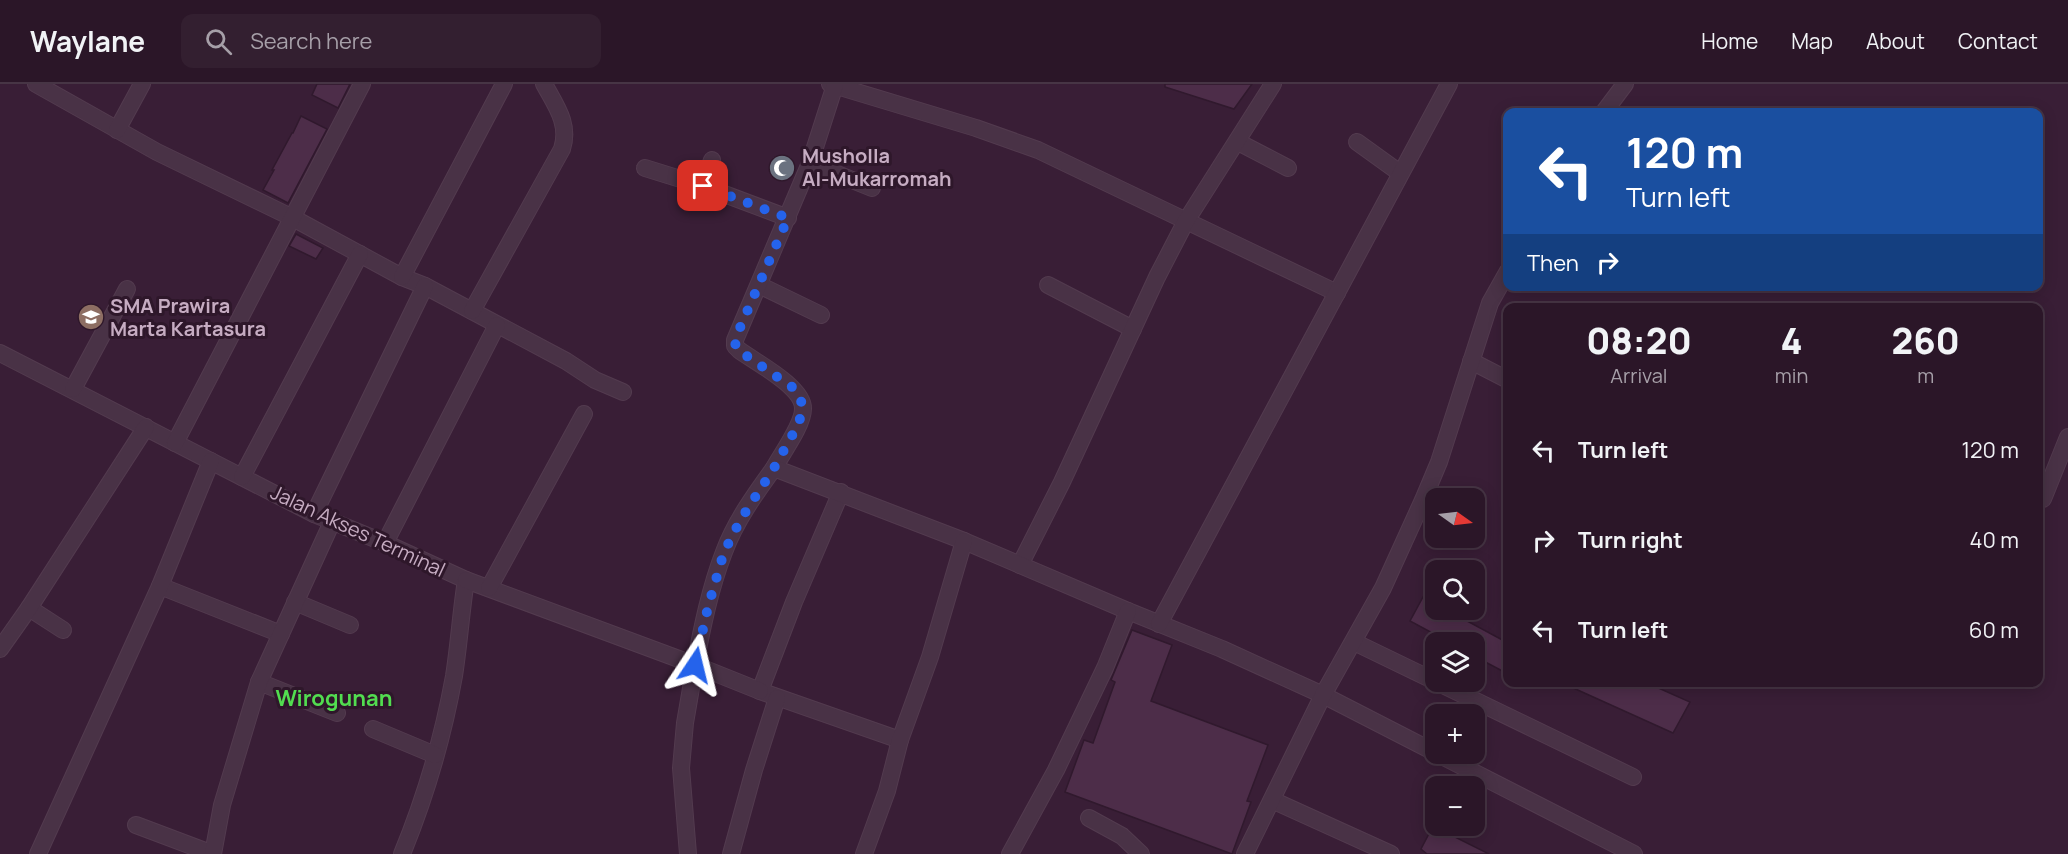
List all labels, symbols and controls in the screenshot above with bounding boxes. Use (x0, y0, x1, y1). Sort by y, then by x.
search box (181, 14, 601, 68)
text: Waylane (30, 22, 145, 60)
icon: search (202, 25, 235, 58)
text: Search here (250, 26, 372, 56)
text: Home (1701, 27, 1758, 55)
text: Map (1791, 27, 1833, 55)
text: About (1866, 27, 1925, 55)
text: Contact (1958, 27, 2038, 55)
text: 120 m (1626, 123, 1743, 181)
icon: left (1527, 132, 1605, 210)
place label: Musholla Al-Mukarromah (802, 142, 951, 192)
mosque icon: Musholla Al-Mukarromah (767, 153, 797, 183)
pin (677, 160, 728, 211)
icon: arrive (686, 169, 719, 202)
text: Turn left (1626, 178, 1730, 215)
icon: right (1591, 246, 1624, 279)
text: Then (1527, 248, 1579, 278)
place label: SMA Prawira Marta Kartasura (110, 292, 266, 342)
school or university icon: SMA Prawira Marta Kartasura (76, 302, 106, 332)
text: 08:20 (1586, 316, 1692, 365)
text: 4 (1781, 316, 1803, 365)
text: 260 (1891, 316, 1960, 365)
text: Arrival (1610, 362, 1667, 389)
text: min (1775, 362, 1808, 389)
text: m (1917, 362, 1934, 389)
icon: left (1527, 434, 1560, 467)
text: Turn left (1578, 435, 1668, 465)
text: 120 m (1961, 435, 2019, 465)
street label: Jalan Akses Terminal (267, 478, 450, 583)
north arrow (1425, 488, 1485, 548)
map controls (1425, 488, 1485, 836)
icon: right (1527, 524, 1560, 557)
text: Turn right (1578, 525, 1683, 555)
text: 40 m (1970, 525, 2019, 555)
button: search (1425, 560, 1485, 620)
icon: left (1527, 614, 1560, 647)
text: Turn left (1578, 615, 1668, 645)
text: 60 m (1969, 615, 2019, 645)
button: layers (1425, 632, 1485, 692)
position arrow (663, 633, 727, 697)
district label: Wirogunan (276, 683, 392, 713)
button: + (1425, 704, 1485, 764)
button: − (1425, 776, 1485, 836)

